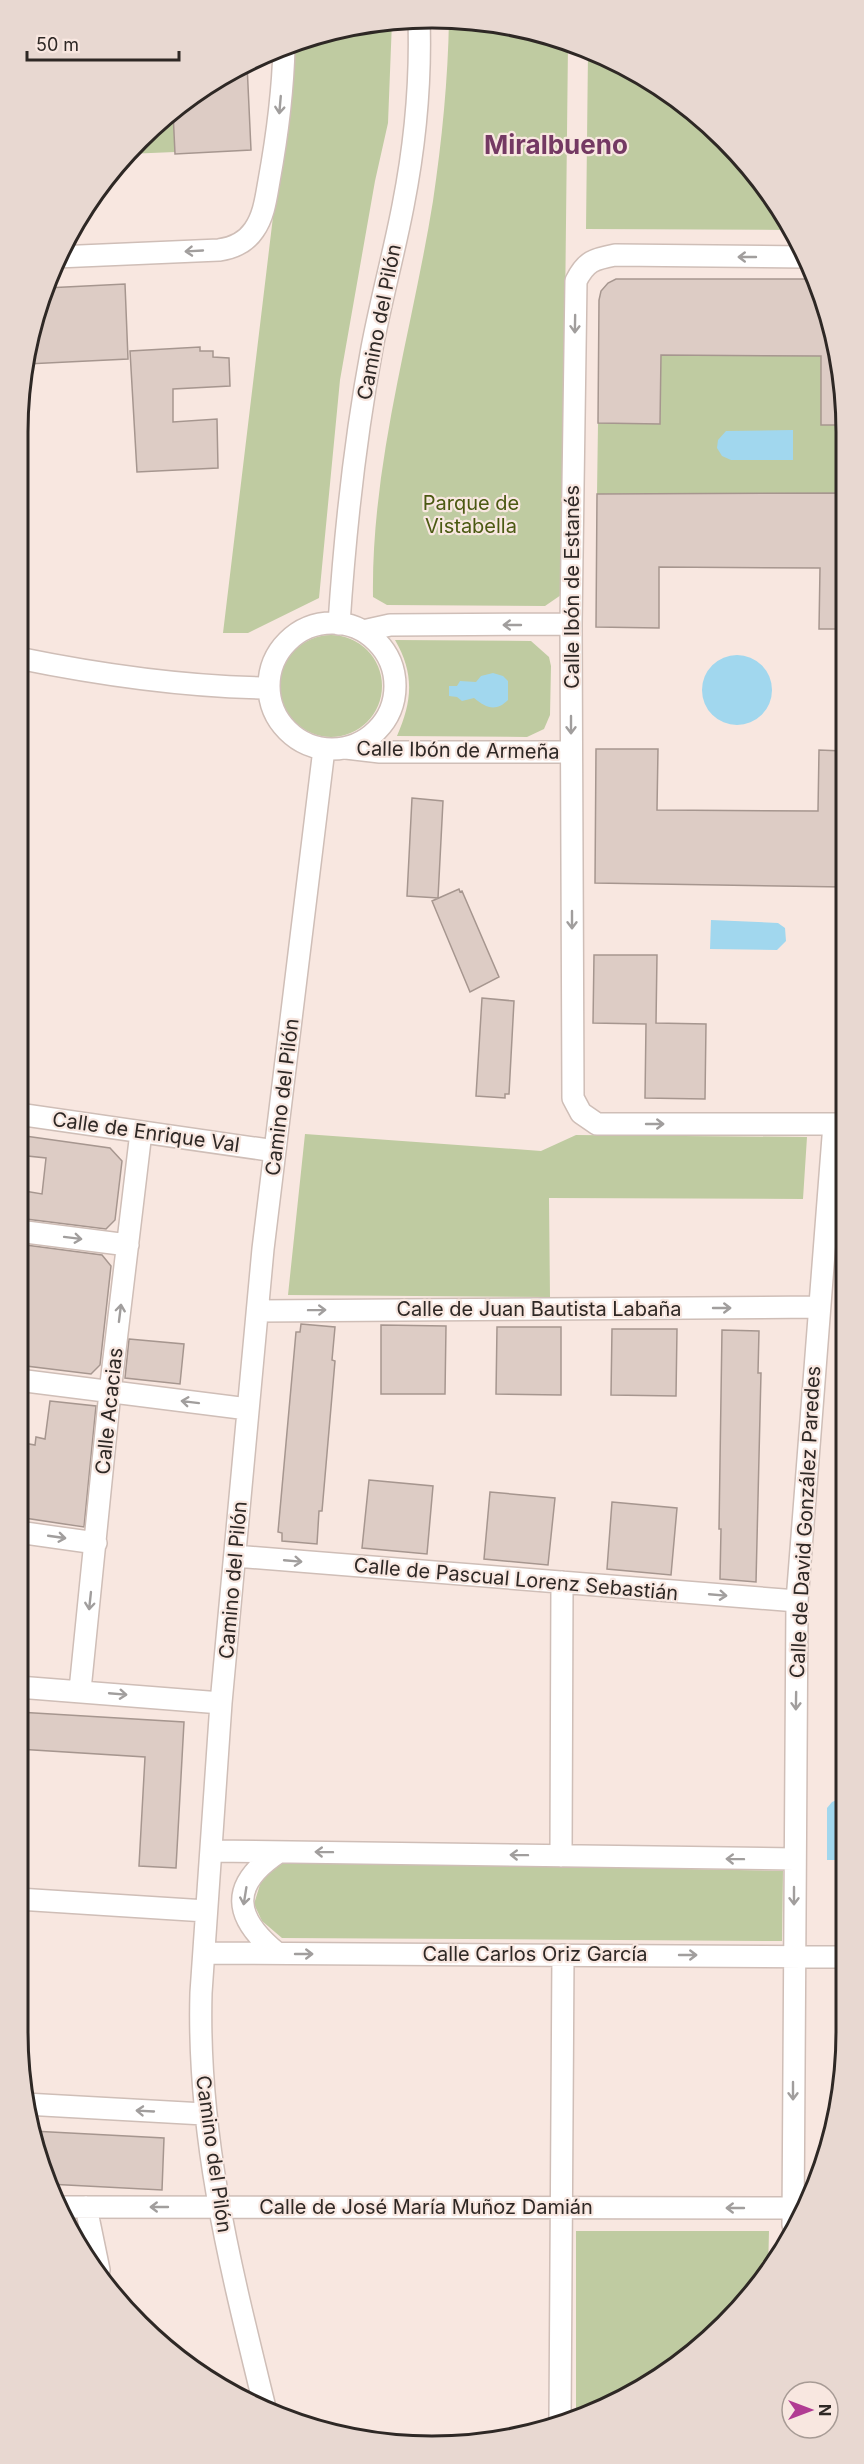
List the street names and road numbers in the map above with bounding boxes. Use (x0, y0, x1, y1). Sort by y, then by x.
street label: Camino del Pilón (352, 242, 406, 402)
street label: Calle Ibón de Estanés (560, 485, 584, 689)
street label: Calle Ibón de Armeña (356, 736, 560, 764)
street label: Camino del Pilón (260, 1017, 304, 1177)
street label: Calle de Enrique Val (51, 1107, 241, 1157)
street label: Calle de Juan Bautista Labaña (396, 1297, 682, 1321)
street label: Calle Acacias (90, 1346, 128, 1476)
street label: Calle de David González Paredes (785, 1365, 825, 1679)
street label: Camino del Pilón (214, 1500, 252, 1660)
street label: Calle de Pascual Lorenz Sebastián (353, 1553, 679, 1605)
street label: Calle Carlos Oriz García (422, 1942, 648, 1966)
street label: Camino del Pilón (191, 2074, 237, 2234)
street label: Calle de José María Muñoz Damián (259, 2195, 593, 2219)

